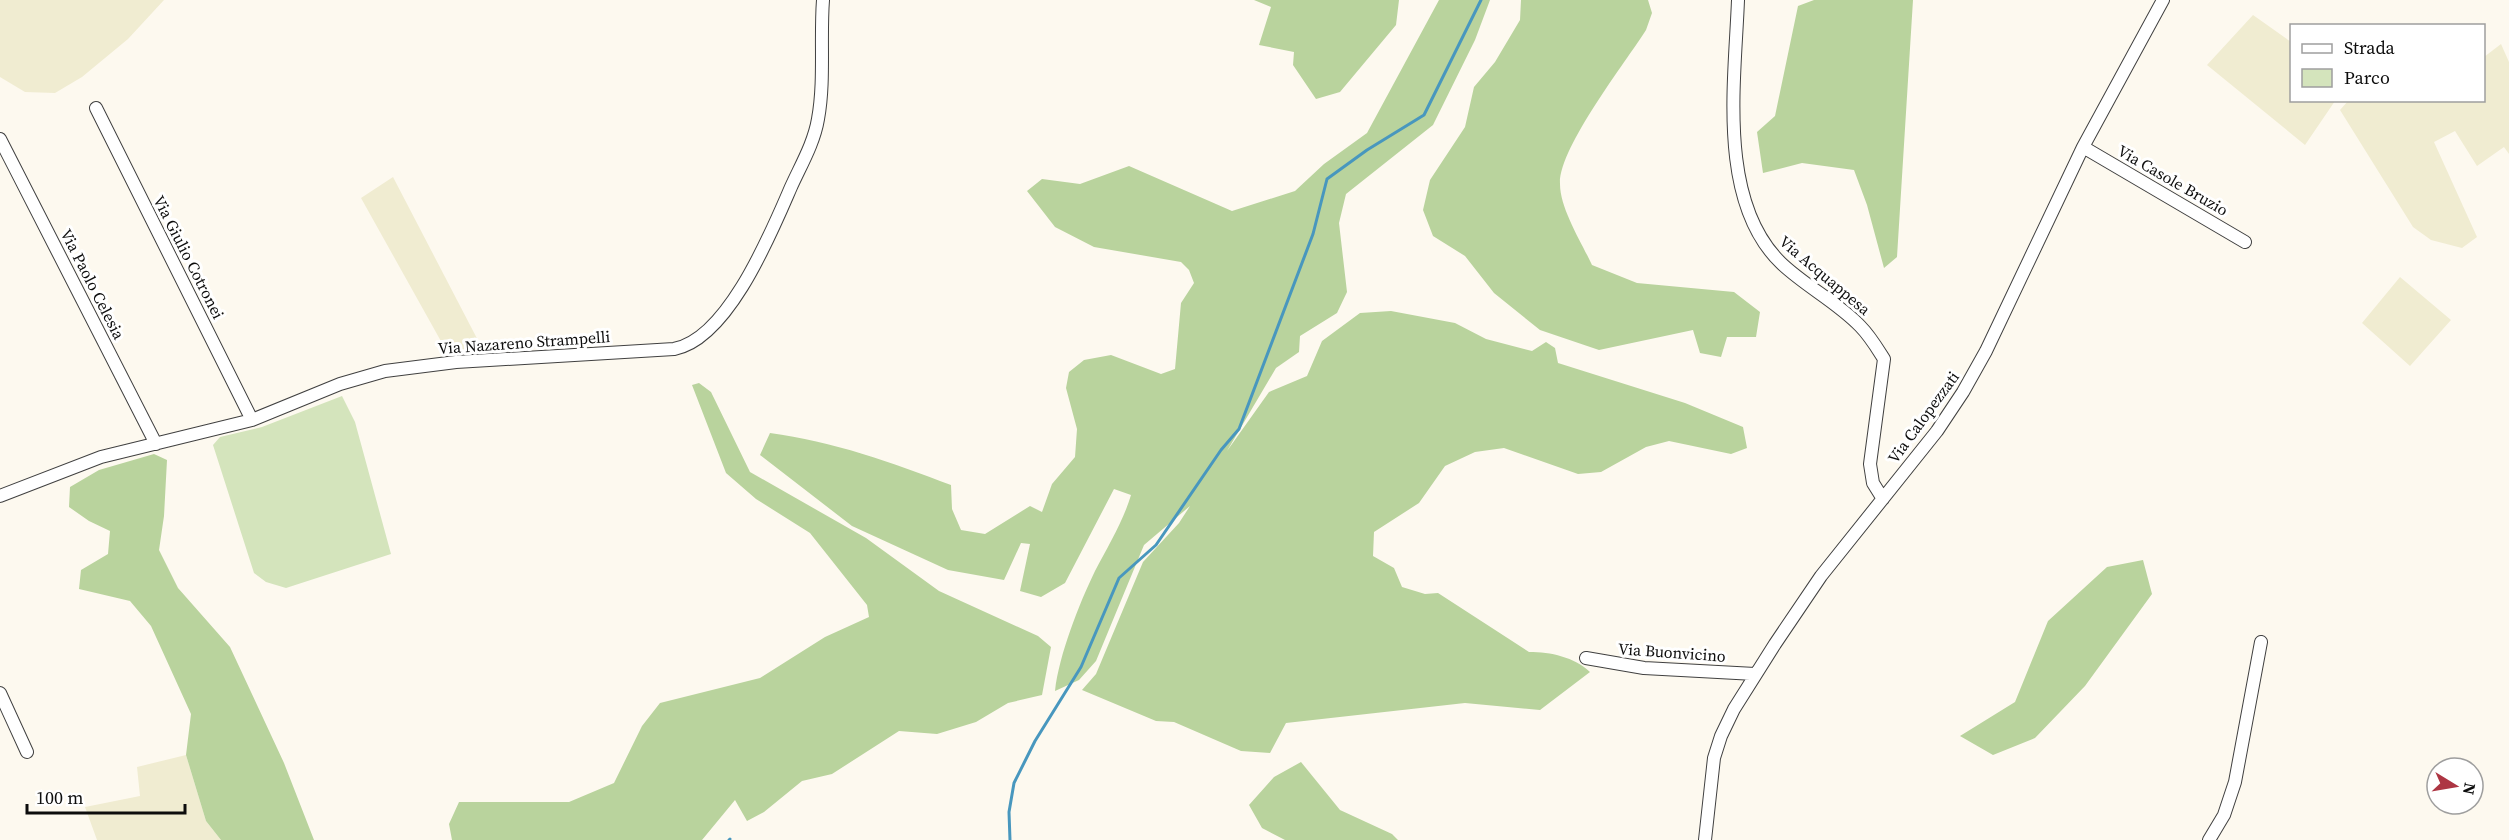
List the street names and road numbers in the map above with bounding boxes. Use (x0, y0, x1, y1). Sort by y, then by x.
street label: Via Casole Bruzio (2114, 139, 2233, 221)
street label: Via Giulio Cotronei (148, 191, 230, 323)
street label: Via Paolo Celesia (56, 225, 131, 344)
street label: Via Acquappesa (1775, 230, 1876, 320)
street label: Via Nazareno Strampelli (437, 325, 611, 359)
street label: Via Calopezzati (1882, 366, 1964, 467)
street label: Via Buonvicino (1617, 637, 1727, 667)

